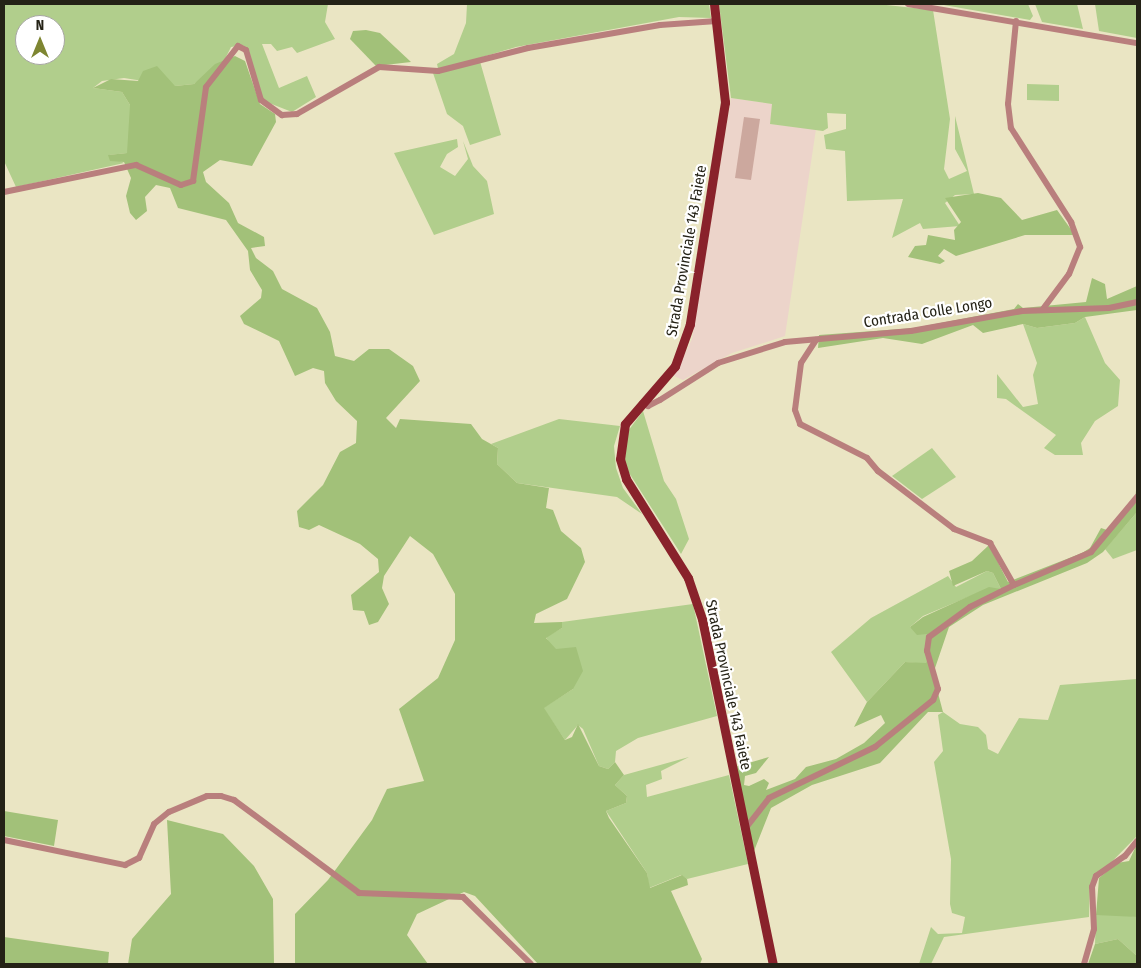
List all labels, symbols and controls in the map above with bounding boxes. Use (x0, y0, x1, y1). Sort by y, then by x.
north arrow (15, 15, 65, 65)
text: N (36, 17, 44, 34)
street label: Strada Provinciale 143 Faiete (663, 164, 711, 338)
street label: Contrada Colle Longo (862, 294, 994, 332)
street label: Strada Provinciale 143 Faiete (701, 598, 755, 772)

